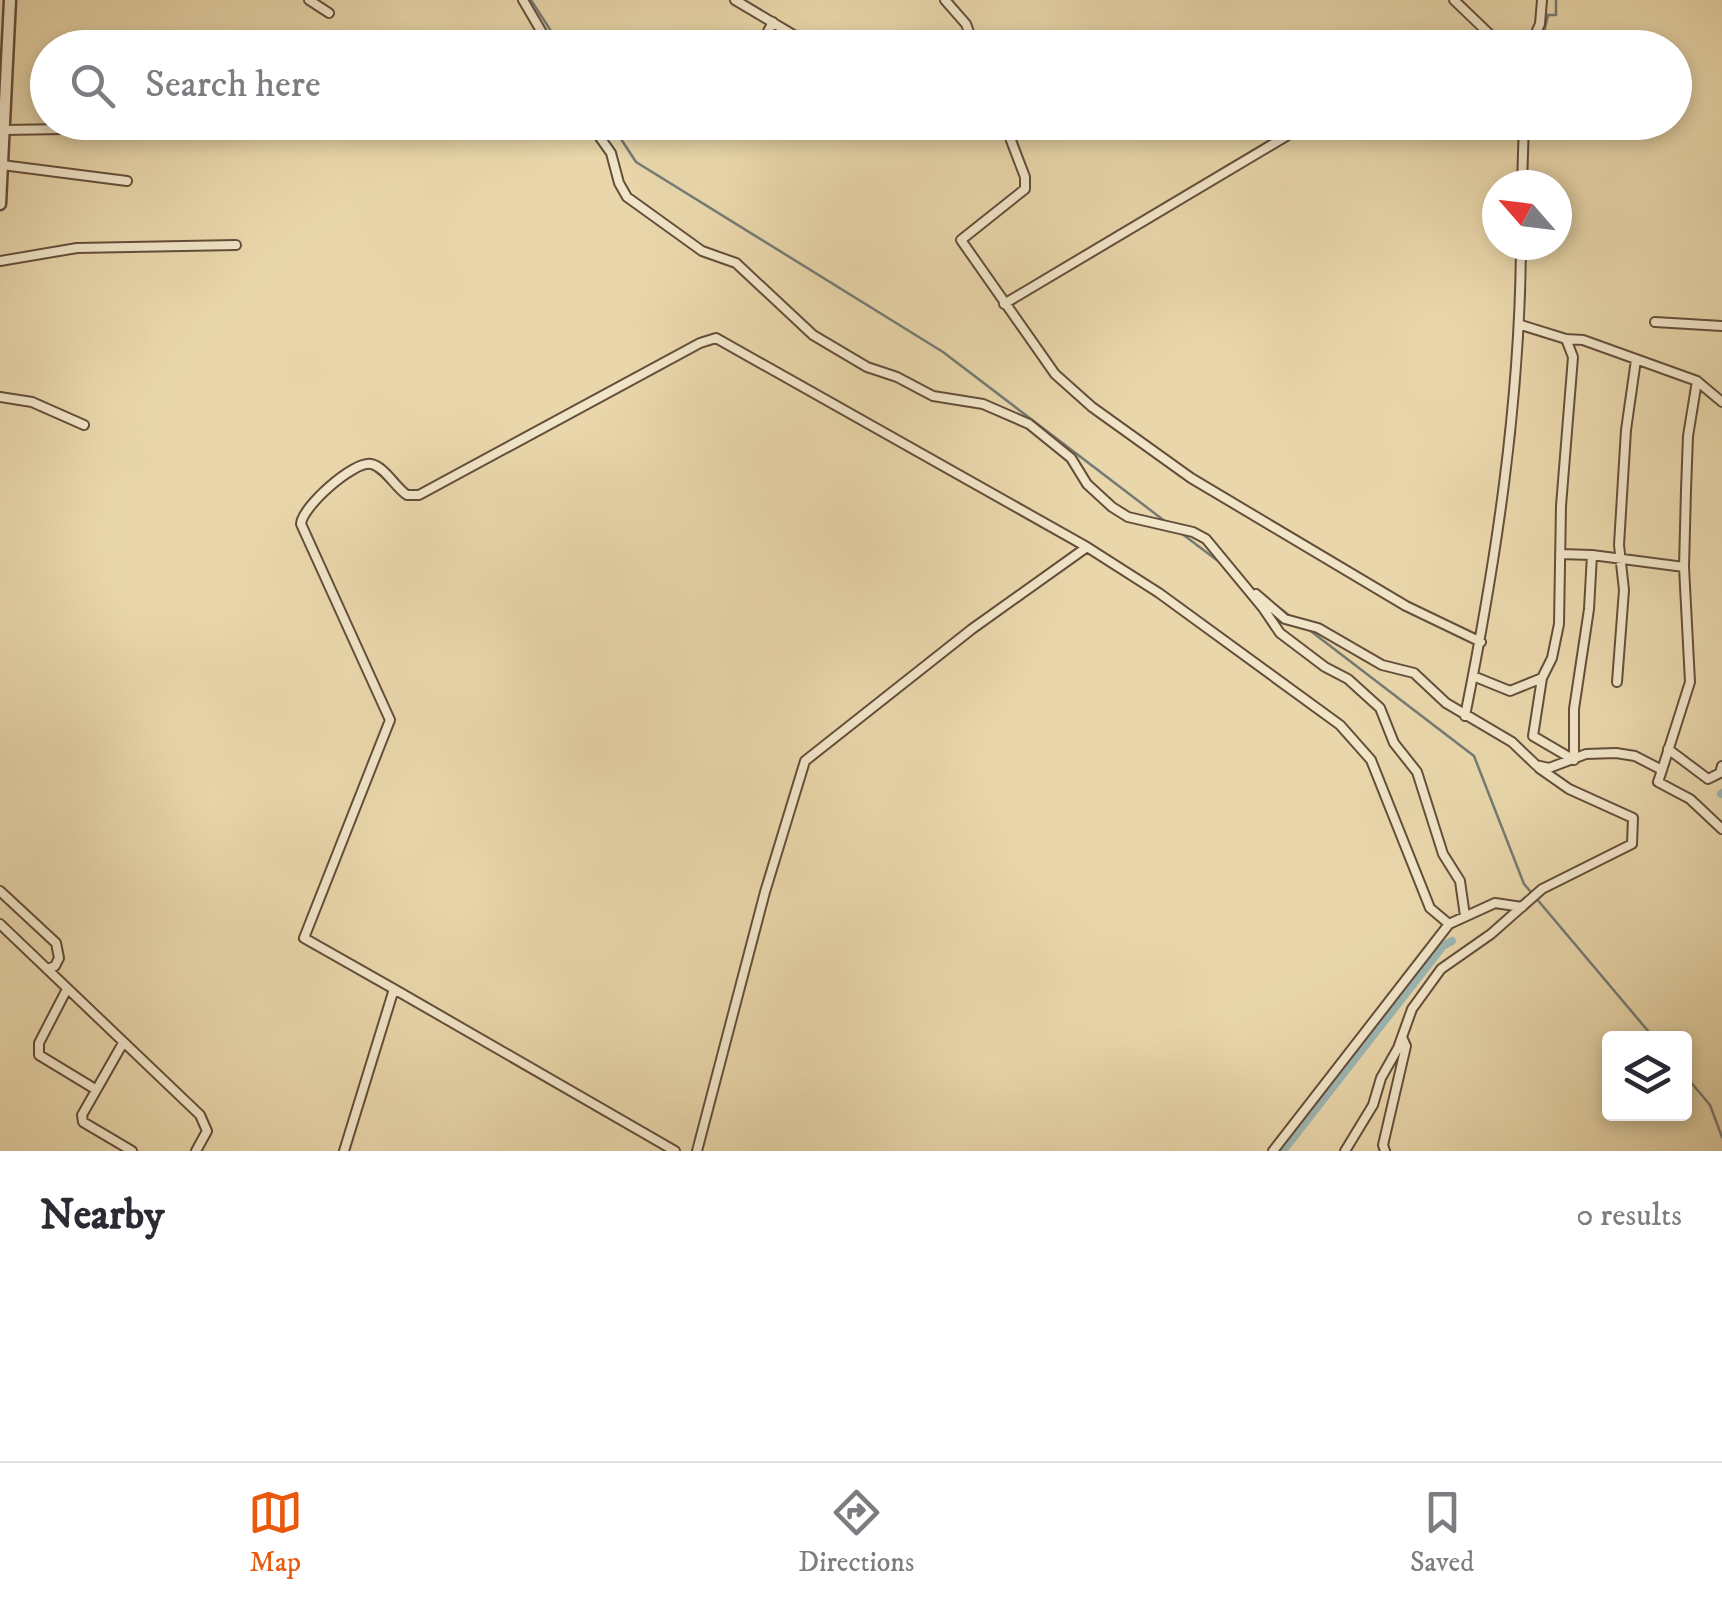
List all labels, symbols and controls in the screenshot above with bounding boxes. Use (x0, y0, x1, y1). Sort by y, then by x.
search box (30, 30, 1692, 140)
icon: search (65, 58, 120, 113)
text: Search here (145, 61, 321, 109)
north arrow (1482, 170, 1572, 260)
map controls (1602, 1031, 1692, 1121)
button: layers (1602, 1031, 1692, 1121)
text: Nearby (40, 1190, 164, 1242)
text: 0 results (1576, 1196, 1682, 1236)
tab: Map (248, 1485, 303, 1580)
tab: Directions (798, 1485, 914, 1580)
tab: Saved (1410, 1485, 1474, 1580)

